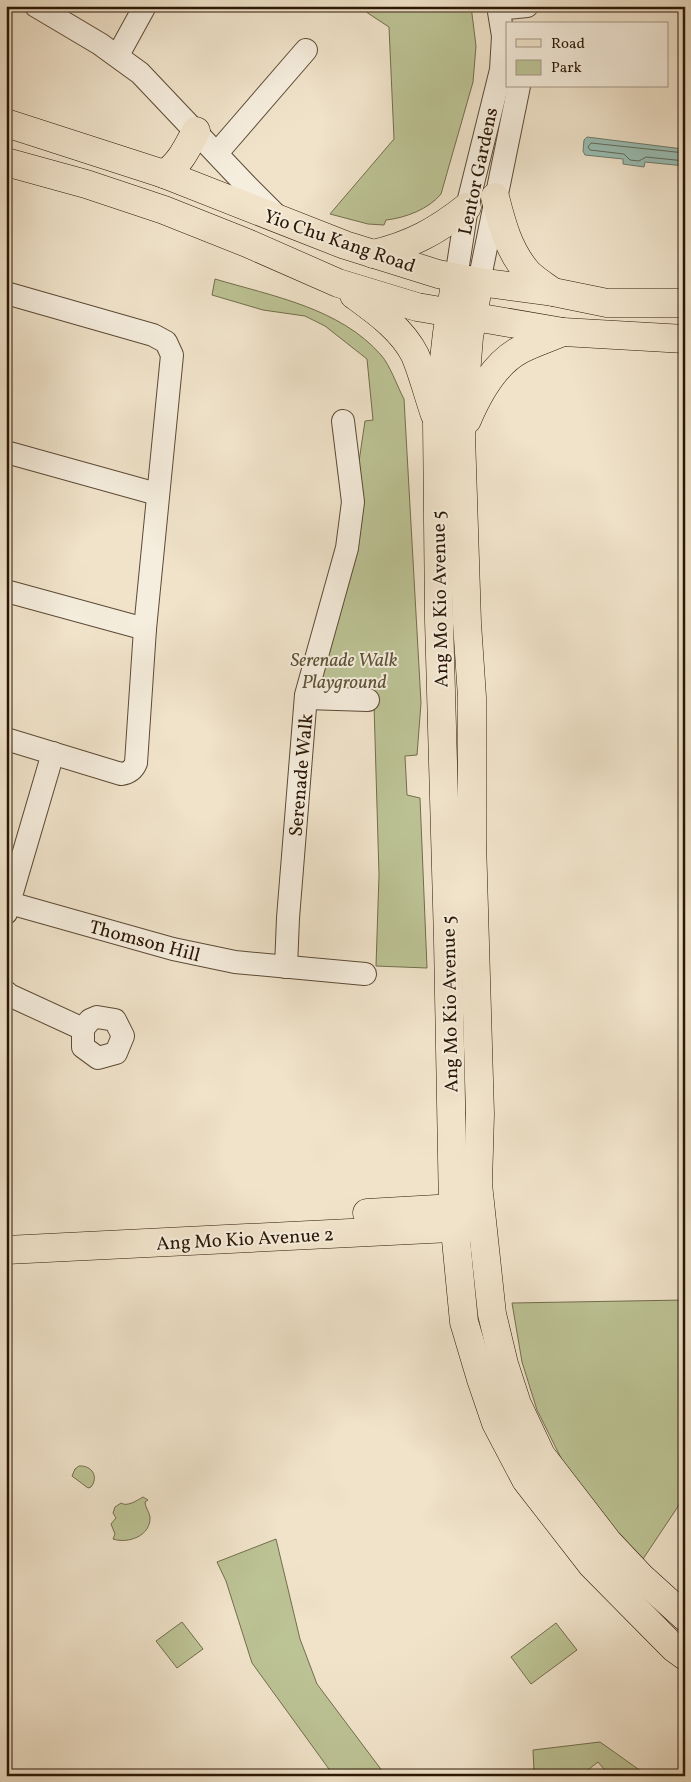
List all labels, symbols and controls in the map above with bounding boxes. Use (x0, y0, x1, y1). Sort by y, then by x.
legend (506, 22, 668, 88)
text: Road (551, 34, 585, 55)
text: Park (551, 58, 582, 79)
street label: Lentor Gardens (453, 105, 505, 238)
street label: Yio Chu Kang Road (260, 204, 419, 280)
street label: Ang Mo Kio Avenue 5 (426, 510, 456, 688)
park label: Serenade Walk Playground (290, 648, 398, 696)
street label: Serenade Walk (284, 713, 320, 838)
street label: Thomson Hill (86, 915, 203, 969)
street label: Ang Mo Kio Avenue 5 (436, 915, 466, 1093)
street label: Ang Mo Kio Avenue 2 (155, 1222, 335, 1258)

